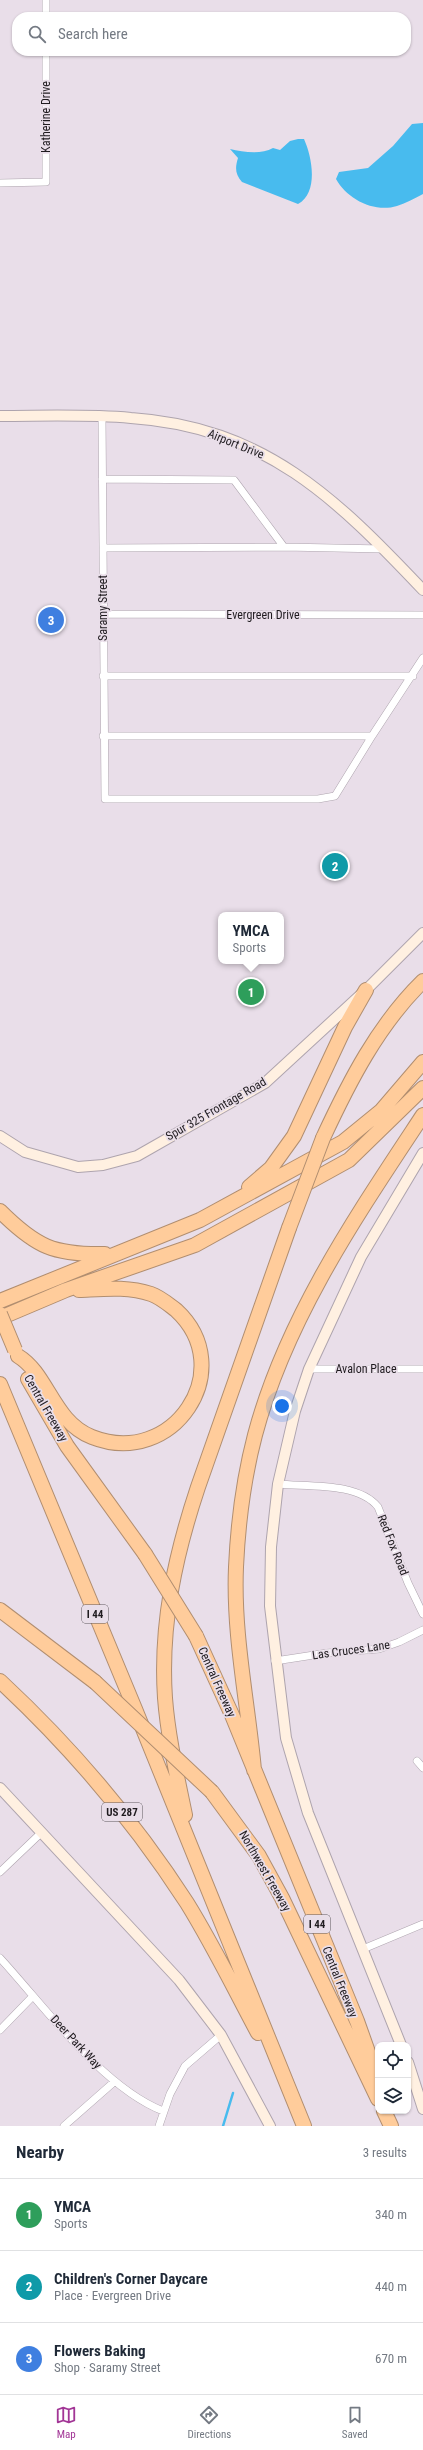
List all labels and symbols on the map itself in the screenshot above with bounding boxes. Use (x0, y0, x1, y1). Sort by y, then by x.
street label: Katherine Drive (39, 81, 53, 153)
street label: Airport Drive (206, 426, 267, 462)
street label: Saramy Street (96, 575, 110, 641)
pin: 3 (38, 605, 64, 635)
street label: Evergreen Drive (226, 608, 300, 622)
pin: 2 (322, 851, 348, 881)
pin: 1 (238, 977, 264, 1007)
street label: Spur 325 Frontage Road (163, 1075, 269, 1143)
street label: Avalon Place (335, 1362, 397, 1376)
street label: Central Freeway (21, 1372, 71, 1444)
your location (272, 1396, 292, 1416)
street label: Red Fox Road (374, 1513, 412, 1578)
road number: I 44 (82, 1605, 108, 1623)
street label: Las Cruces Lane (311, 1638, 391, 1662)
street label: Central Freeway (195, 1645, 239, 1719)
road number: US 287 (102, 1803, 142, 1821)
street label: Northwest Freeway (236, 1828, 294, 1914)
road number: I 44 (304, 1915, 330, 1933)
street label: Central Freeway (319, 1944, 361, 2020)
street label: Deer Park Way (48, 2012, 104, 2072)

